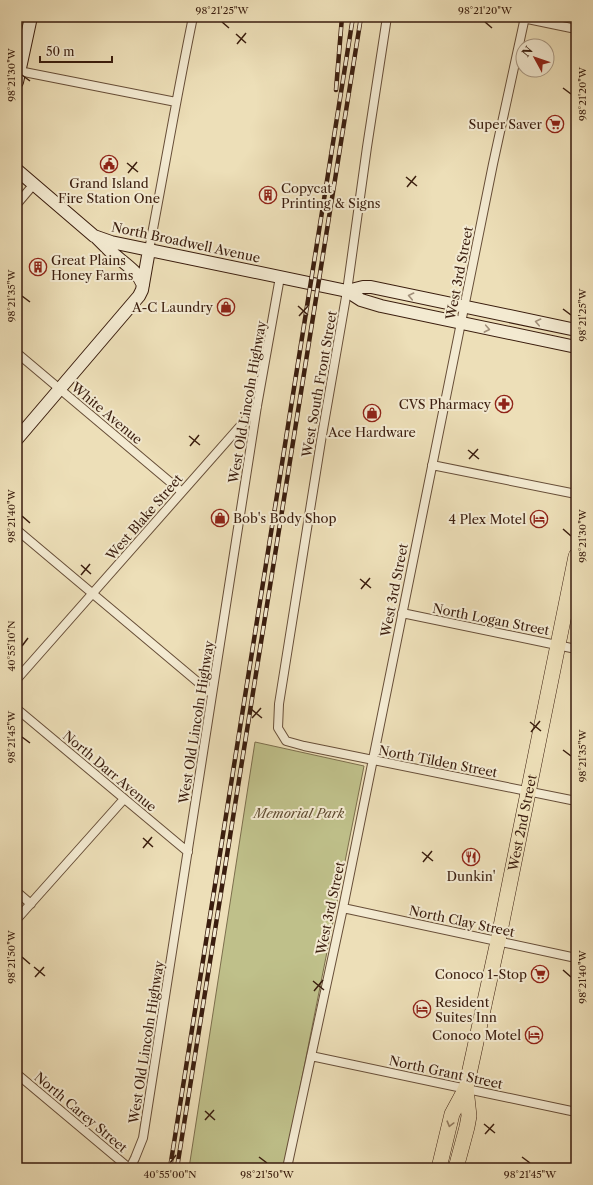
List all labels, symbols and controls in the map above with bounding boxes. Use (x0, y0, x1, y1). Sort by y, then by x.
text: 98°21'25"W (196, 4, 250, 17)
text: 98°21'20"W (458, 4, 513, 17)
scale bar (40, 38, 112, 64)
north arrow (515, 38, 555, 78)
text: N (519, 43, 536, 60)
text: 50 m (46, 44, 75, 59)
text: 98°21'30"W (5, 47, 18, 102)
text: 98°21'20"W (576, 66, 589, 121)
supermarket icon: Super Saver (545, 114, 565, 134)
place label: Super Saver (469, 116, 543, 132)
public building icon: Grand Island Fire Station One (99, 154, 119, 174)
place label: Grand Island Fire Station One (58, 175, 160, 206)
place label: Copycat Printing & Signs (281, 180, 381, 211)
building icon: Copycat Printing & Signs (258, 185, 278, 205)
street label: North Broadwell Avenue (110, 218, 262, 266)
street label: West 3rd Street (442, 225, 476, 322)
place label: Great Plains Honey Farms (51, 252, 134, 283)
building icon: Great Plains Honey Farms (28, 257, 48, 277)
text: 98°21'35"W (5, 269, 18, 322)
text: 98°21'25"W (576, 287, 589, 341)
one-way arrow (407, 292, 414, 300)
shop icon: A-C Laundry (216, 297, 236, 317)
place label: A-C Laundry (131, 299, 214, 315)
street label: West South Front Street (298, 309, 340, 460)
street label: West Old Lincoln Highway (225, 319, 269, 486)
one-way arrow (535, 319, 541, 327)
one-way arrow (484, 324, 490, 333)
street label: White Avenue (68, 378, 146, 447)
pharmacy icon: CVS Pharmacy (494, 394, 514, 414)
place label: CVS Pharmacy (399, 396, 492, 412)
shop icon: Ace Hardware (362, 403, 382, 423)
place label: Ace Hardware (327, 424, 416, 440)
street label: West Blake Street (102, 471, 186, 564)
text: 98°21'40"W (5, 488, 18, 543)
shop icon: Bob's Body Shop (210, 508, 230, 528)
text: 98°21'30"W (576, 508, 589, 563)
hotel icon: 4 Plex Motel (529, 509, 549, 529)
place label: Bob's Body Shop (233, 510, 337, 526)
place label: 4 Plex Motel (448, 511, 526, 527)
street label: West 3rd Street (377, 542, 411, 639)
street label: North Logan Street (431, 600, 551, 638)
text: 40°55'10"N (5, 621, 18, 671)
street label: West Old Lincoln Highway (175, 639, 217, 806)
text: 98°21'45"W (5, 710, 18, 763)
street label: North Darr Avenue (60, 727, 160, 815)
text: 98°21'35"W (576, 729, 589, 782)
street label: North Tilden Street (377, 742, 499, 780)
street label: West 2nd Street (504, 773, 540, 873)
park label: Memorial Park (252, 805, 345, 821)
restaurant icon: Dunkin' (461, 847, 481, 867)
street label: West 3rd Street (312, 860, 348, 957)
place label: Dunkin' (447, 868, 496, 884)
street label: North Clay Street (408, 902, 517, 940)
text: 98°21'50"W (5, 929, 18, 984)
text: 98°21'40"W (576, 949, 589, 1004)
street label: West Old Lincoln Highway (125, 959, 167, 1126)
supermarket icon: Conoco 1-Stop (530, 964, 550, 984)
place label: Conoco 1-Stop (435, 966, 527, 982)
place label: Resident Suites Inn (435, 994, 497, 1025)
hotel icon: Resident Suites Inn (412, 999, 432, 1019)
hotel icon: Conoco Motel (524, 1025, 544, 1045)
place label: Conoco Motel (432, 1027, 521, 1043)
street label: North Grant Street (388, 1052, 505, 1092)
street label: North Carey Street (31, 1068, 131, 1156)
one-way arrow (446, 1120, 455, 1127)
text: 40°55'00"N (143, 1168, 197, 1181)
text: 98°21'50"W (240, 1168, 295, 1181)
text: 98°21'45"W (504, 1168, 557, 1181)

